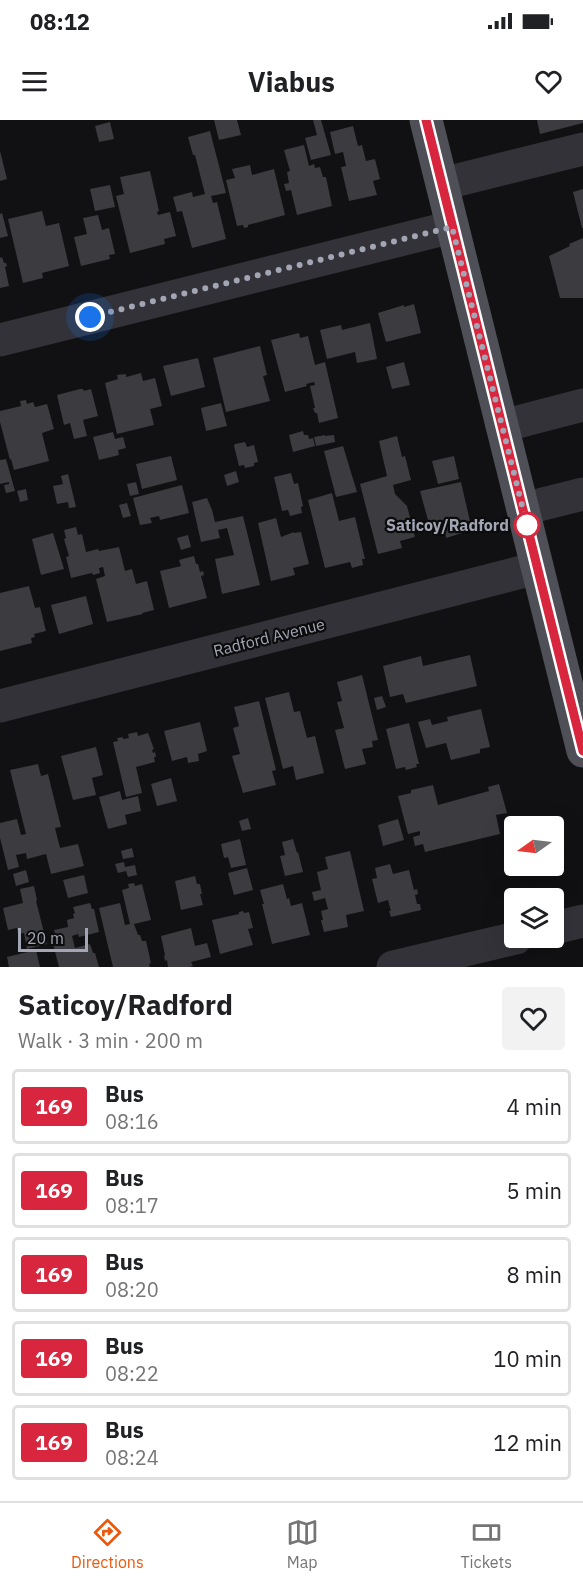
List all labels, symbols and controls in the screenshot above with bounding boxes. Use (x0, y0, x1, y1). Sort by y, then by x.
text: 08:12 (30, 7, 90, 36)
text: Viabus (248, 64, 335, 99)
icon: menu (18, 65, 51, 98)
icon: heart (532, 65, 565, 98)
your location (75, 302, 105, 332)
marker: Saticoy/Radford (514, 512, 540, 538)
place label: Saticoy/Radford (386, 515, 509, 535)
street label: Radford Avenue (211, 613, 327, 661)
north arrow (504, 816, 564, 876)
map controls (504, 816, 564, 948)
button: layers (504, 888, 564, 948)
scale bar (18, 925, 88, 953)
text: 20 m (27, 928, 64, 948)
text: Saticoy/Radford (18, 986, 233, 1023)
button: heart (502, 987, 565, 1050)
text: Walk · 3 min · 200 m (18, 1027, 203, 1054)
text: Bus (105, 1079, 144, 1108)
text: 169 (35, 1092, 73, 1120)
text: 4 min (506, 1092, 562, 1121)
text: 08:16 (105, 1108, 159, 1135)
text: Bus (105, 1163, 144, 1192)
text: 169 (35, 1176, 73, 1204)
text: 5 min (506, 1176, 562, 1205)
text: 08:17 (105, 1192, 159, 1219)
text: Bus (105, 1247, 144, 1276)
text: 169 (35, 1260, 73, 1288)
text: 8 min (506, 1260, 562, 1289)
text: 08:20 (105, 1276, 159, 1303)
text: Bus (105, 1331, 144, 1360)
text: 169 (35, 1344, 73, 1372)
text: 10 min (493, 1344, 562, 1373)
text: 08:22 (105, 1360, 159, 1387)
text: Bus (105, 1415, 144, 1444)
text: 169 (35, 1428, 73, 1456)
text: 12 min (493, 1428, 562, 1457)
text: 08:24 (105, 1444, 159, 1471)
tab: Directions (71, 1516, 144, 1572)
tab: Map (286, 1516, 319, 1572)
tab: Tickets (460, 1516, 512, 1572)

